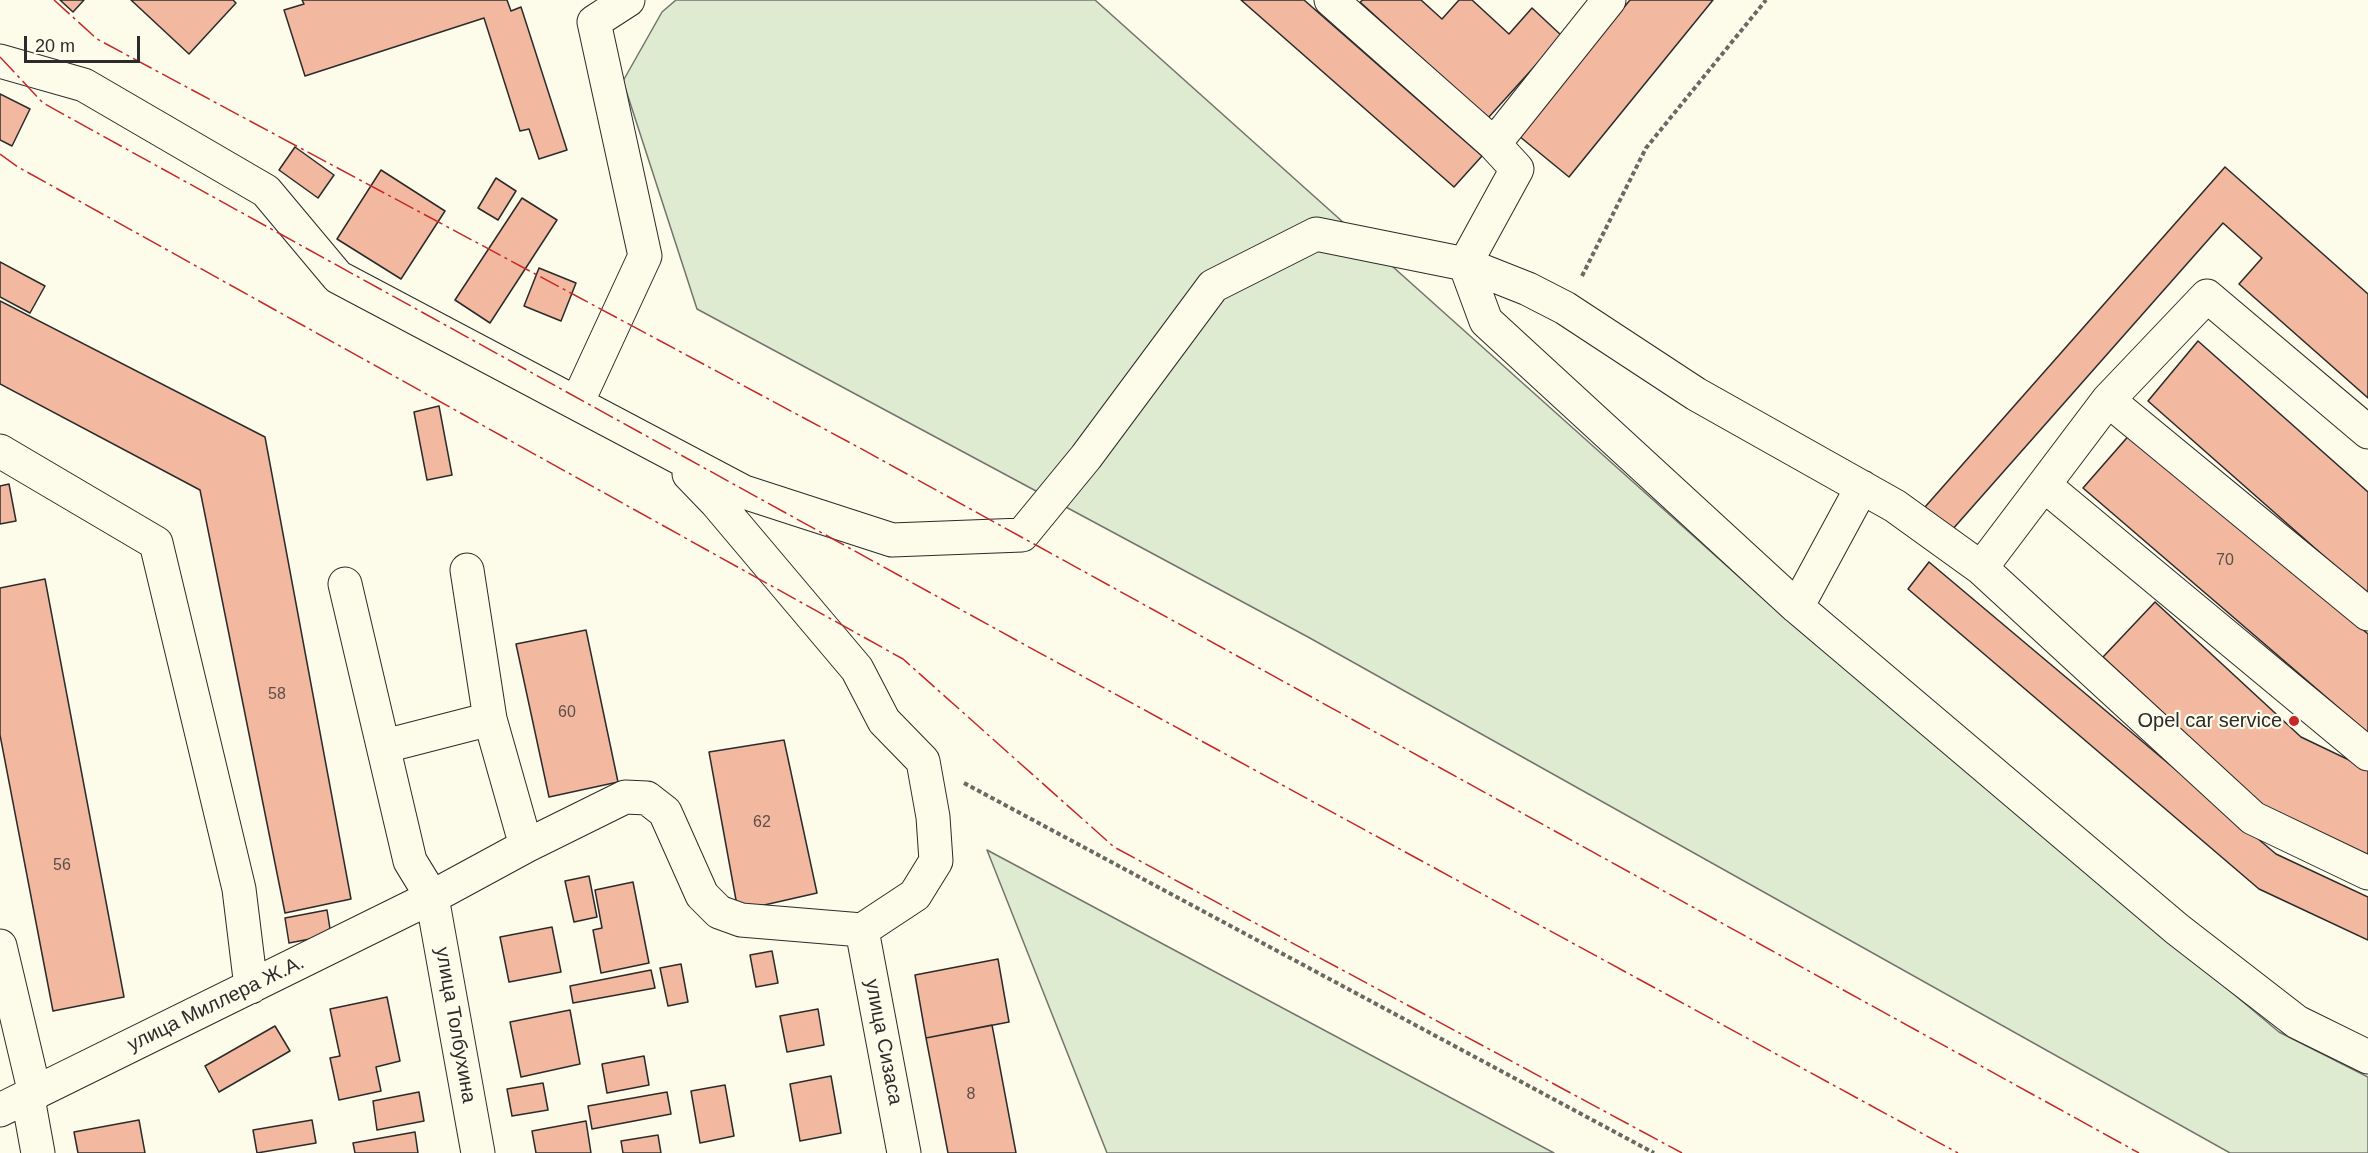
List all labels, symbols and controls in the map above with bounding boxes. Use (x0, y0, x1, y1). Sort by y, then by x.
scale bar (27, 24, 142, 62)
text: 20 m (35, 36, 75, 56)
house number: 70 (2216, 551, 2234, 571)
house number: 58 (268, 685, 286, 705)
house number: 60 (558, 703, 576, 723)
place label: Opel car service (2138, 709, 2282, 733)
marker: Opel car service (2287, 714, 2301, 728)
house number: 62 (753, 813, 771, 833)
house number: 56 (53, 856, 71, 876)
street label: улица Толбухина (429, 945, 481, 1105)
street label: улица Миллера Ж.А. (124, 951, 308, 1057)
street label: улица Сизаса (859, 977, 907, 1107)
house number: 8 (967, 1085, 975, 1105)

